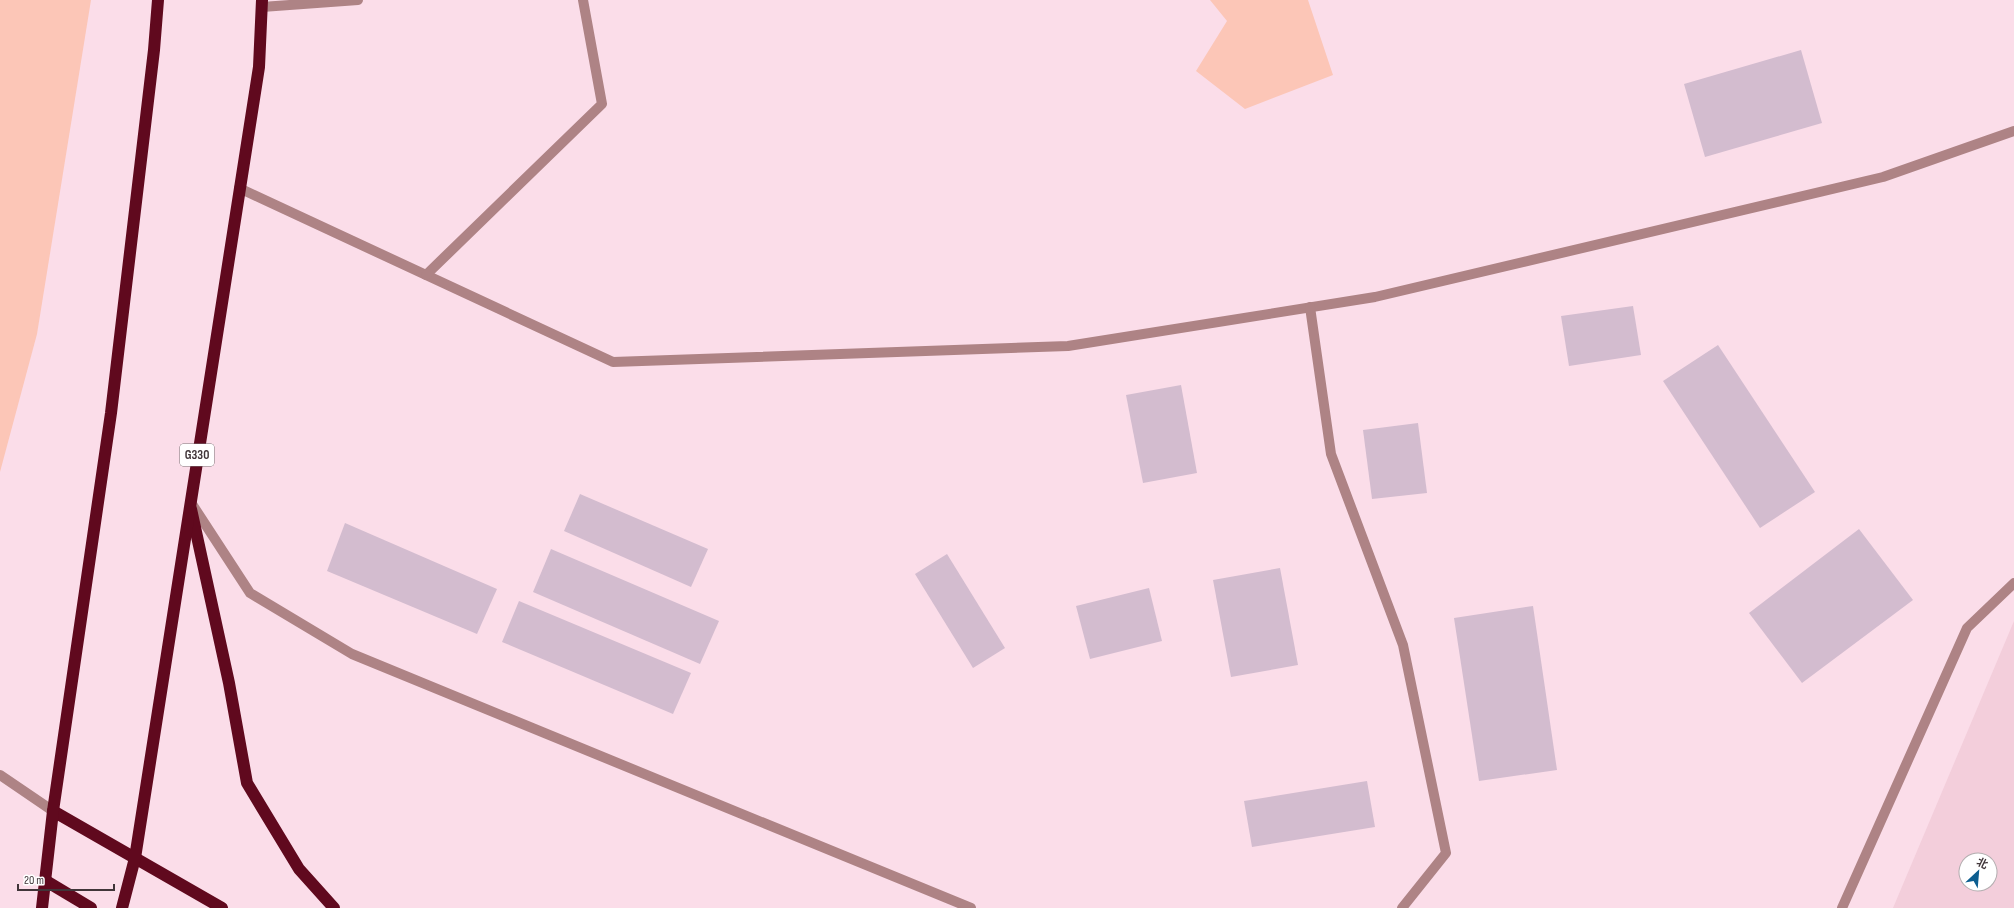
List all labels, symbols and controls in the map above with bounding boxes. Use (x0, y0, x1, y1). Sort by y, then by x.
road number: G330 (180, 444, 214, 466)
north arrow (1958, 852, 1998, 892)
text: 北 (1974, 855, 1990, 872)
scale bar (18, 866, 114, 892)
text: 20 m (24, 873, 44, 888)

